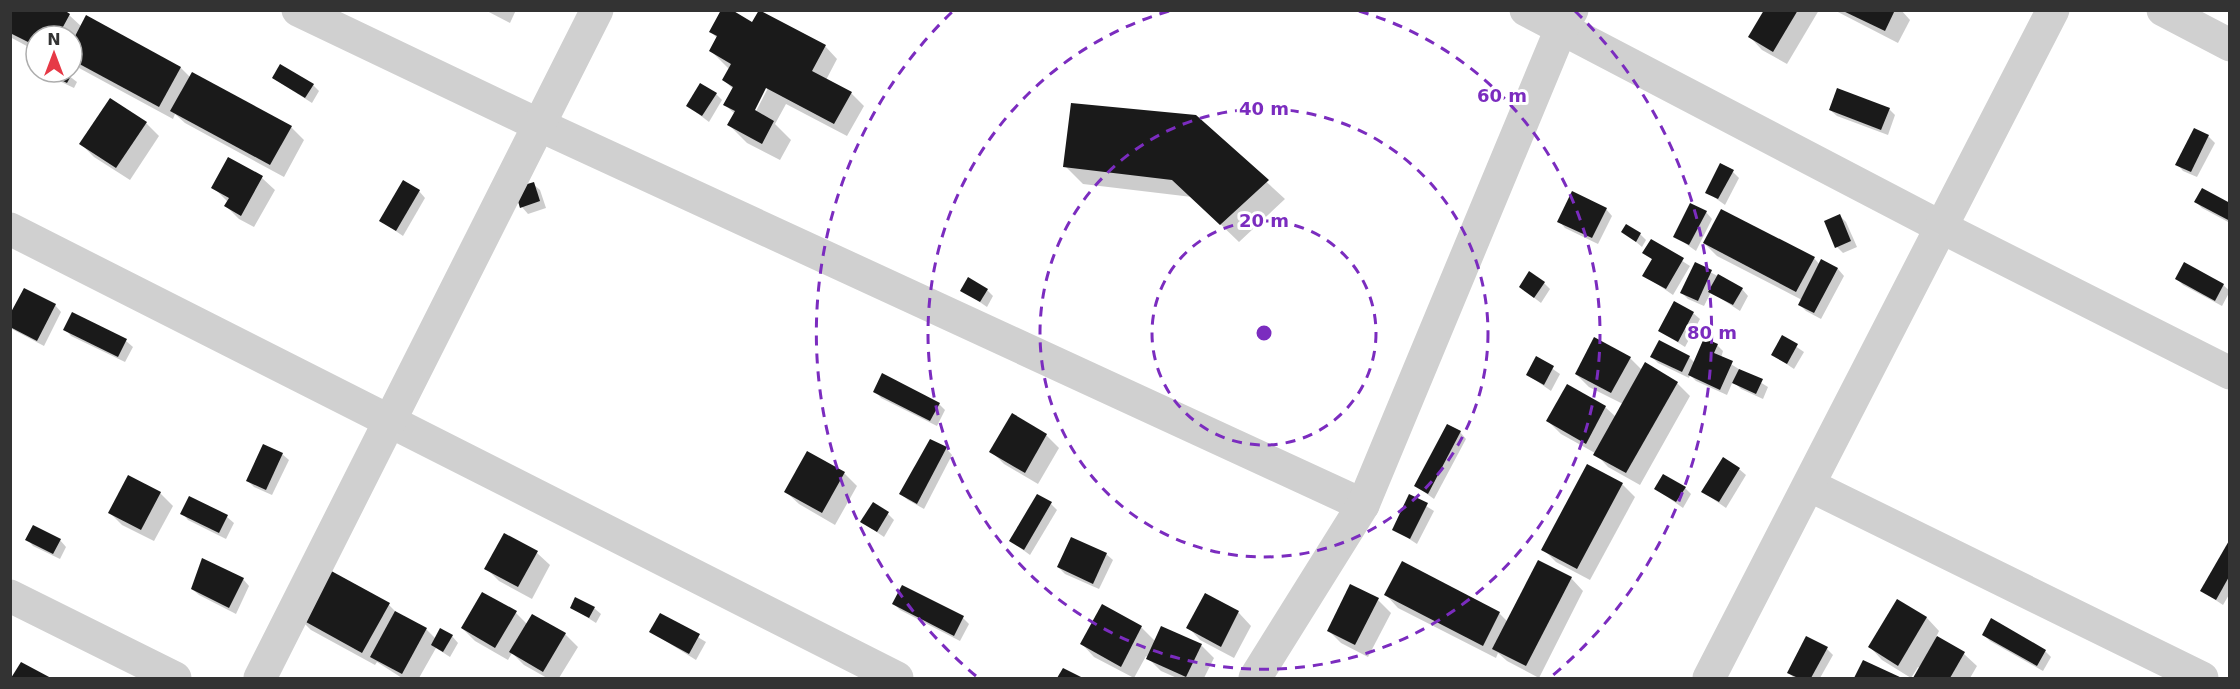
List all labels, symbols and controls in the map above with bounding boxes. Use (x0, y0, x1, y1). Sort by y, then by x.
north arrow (24, 24, 84, 84)
text: N (47, 30, 61, 49)
text: 60 m (1477, 85, 1527, 106)
text: 40 m (1239, 98, 1289, 119)
text: 20 m (1239, 210, 1289, 231)
text: 80 m (1687, 322, 1737, 343)
centre of rings (1254, 323, 1274, 343)

